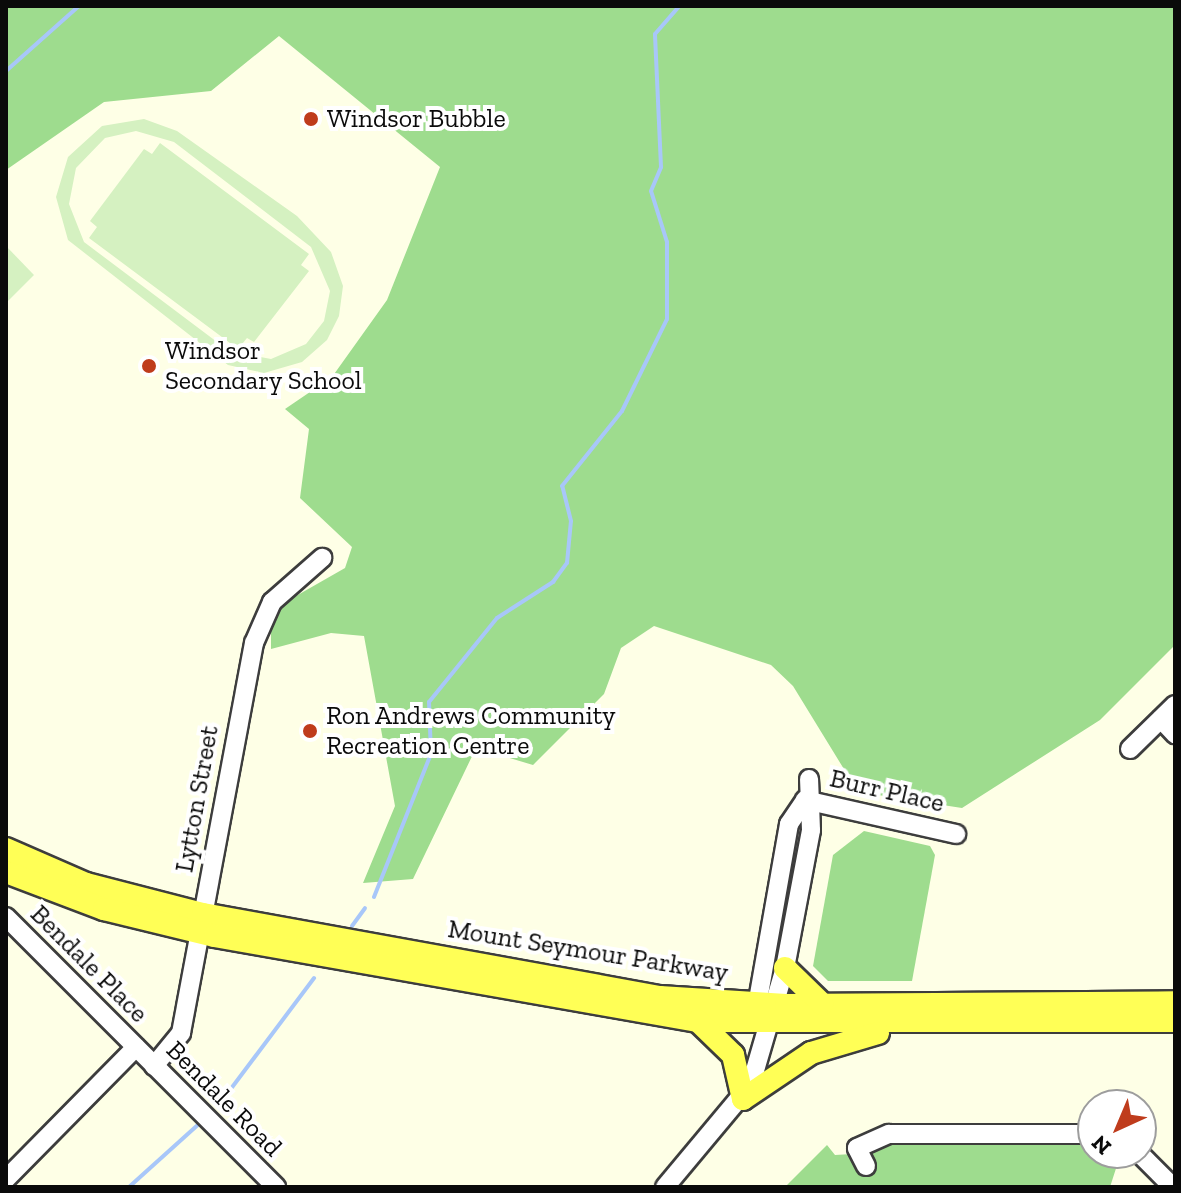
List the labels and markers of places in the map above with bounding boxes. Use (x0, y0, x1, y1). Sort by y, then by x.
place label: Windsor Bubble (327, 103, 506, 135)
marker: Windsor Bubble (302, 110, 320, 128)
place label: Windsor Secondary School (165, 335, 362, 396)
marker: Windsor Secondary School (140, 357, 158, 375)
place label: Ron Andrews Community Recreation Centre (326, 700, 616, 762)
marker: Ron Andrews Community Recreation Centre (301, 722, 319, 740)

